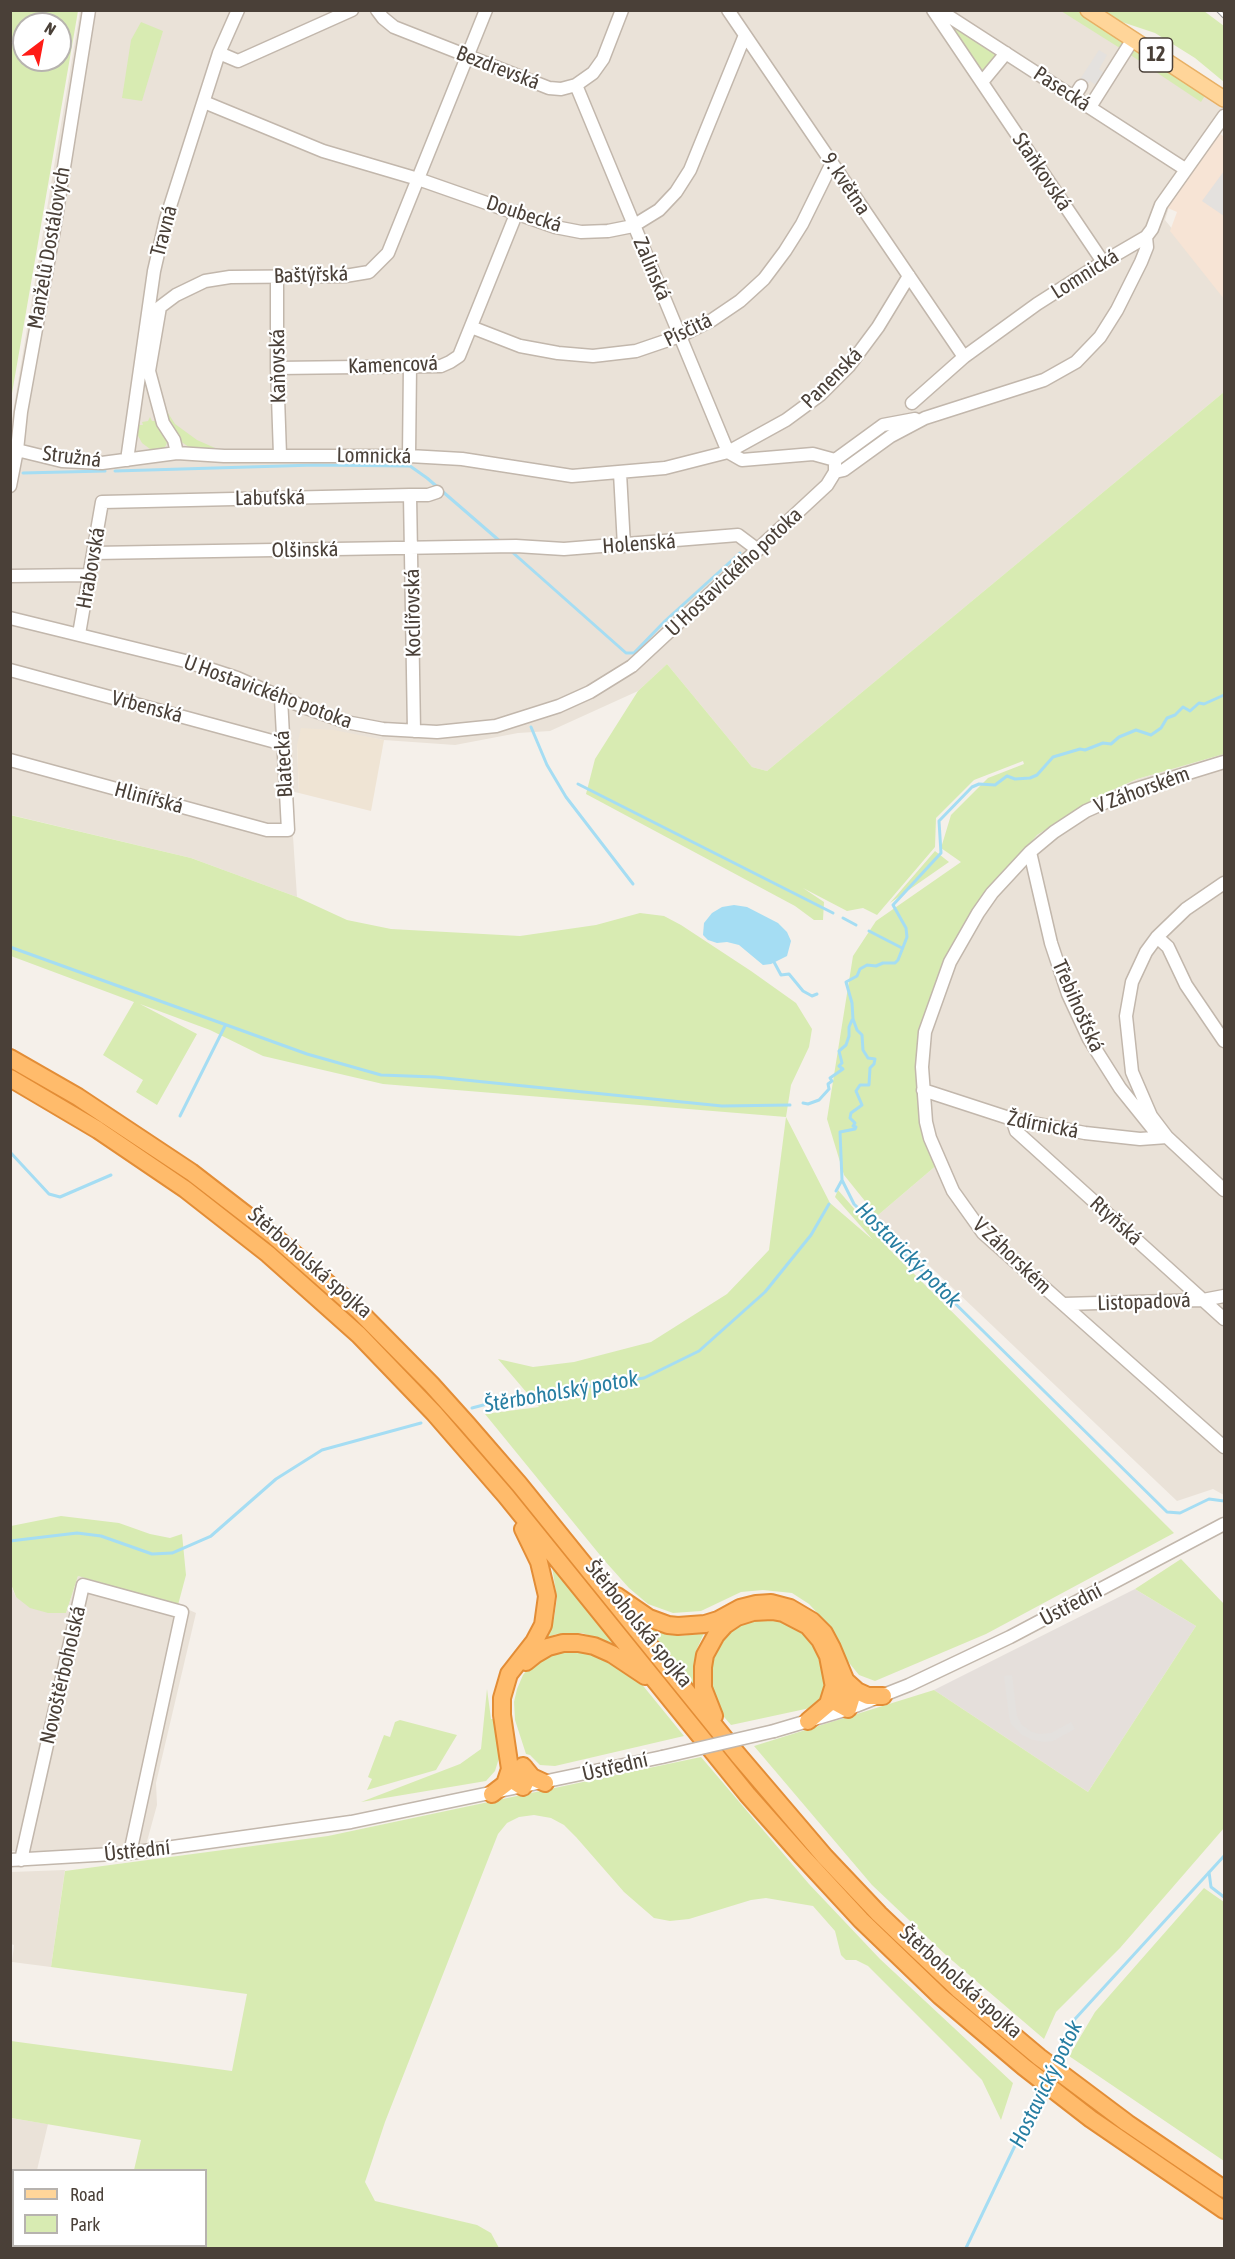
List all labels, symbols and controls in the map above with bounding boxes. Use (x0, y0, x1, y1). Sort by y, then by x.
north arrow (12, 12, 72, 72)
text: N (42, 18, 59, 39)
road number: 12 (1140, 38, 1172, 72)
street label: Bezdrevská (453, 41, 543, 95)
street label: Pasecká (1029, 61, 1095, 117)
street label: Staňkovská (1007, 128, 1077, 216)
street label: 9. května (816, 148, 876, 220)
street label: Manželů Dostálových (22, 165, 76, 331)
street label: Doubecká (483, 190, 565, 238)
street label: Travná (145, 203, 183, 259)
street label: Zalinská (627, 234, 677, 304)
street label: Lomnická (1047, 243, 1123, 305)
street label: Baštýřská (273, 261, 349, 289)
street label: Písčitá (660, 308, 716, 352)
street label: Kaňovská (265, 329, 291, 403)
street label: Panenská (796, 342, 868, 414)
street label: Kamencová (348, 351, 438, 379)
street label: Stružná (41, 441, 103, 473)
street label: Lomnická (336, 443, 412, 469)
street label: Labuťská (235, 485, 305, 511)
street label: U Hostavického potoka (660, 502, 808, 642)
street label: Hrabovská (71, 525, 111, 611)
street label: Holenská (601, 529, 677, 559)
street label: Olšinská (271, 537, 339, 563)
street label: Koclířovská (400, 568, 426, 658)
street label: U Hostavického potoka (180, 650, 356, 734)
street label: Vrbenská (109, 685, 185, 729)
street label: Blatecká (270, 730, 298, 798)
street label: V Záhorském (1091, 761, 1193, 819)
street label: Hlinířská (112, 777, 186, 819)
street label: Třebihošťská (1046, 956, 1110, 1056)
street label: Ždírnická (1005, 1106, 1081, 1144)
street label: Rtyňská (1085, 1191, 1147, 1251)
water label: Hostavický potok (850, 1197, 966, 1313)
street label: Štěrboholská spojka (243, 1202, 377, 1324)
street label: V Záhorském (967, 1212, 1057, 1300)
street label: Listopadová (1097, 1288, 1191, 1316)
water label: Štěrboholský potok (482, 1365, 640, 1419)
street label: Štěrboholská spojka (580, 1555, 698, 1693)
street label: Ústřední (1036, 1578, 1106, 1632)
street label: Novoštěrboholská (35, 1603, 91, 1747)
street label: Ústřední (580, 1747, 650, 1787)
street label: Ústřední (103, 1835, 171, 1867)
street label: Štěrboholská spojka (895, 1920, 1027, 2044)
water label: Hostavický potok (1004, 2016, 1088, 2152)
legend (12, 2169, 207, 2247)
text: Road (70, 2184, 104, 2205)
text: Park (70, 2214, 100, 2235)

